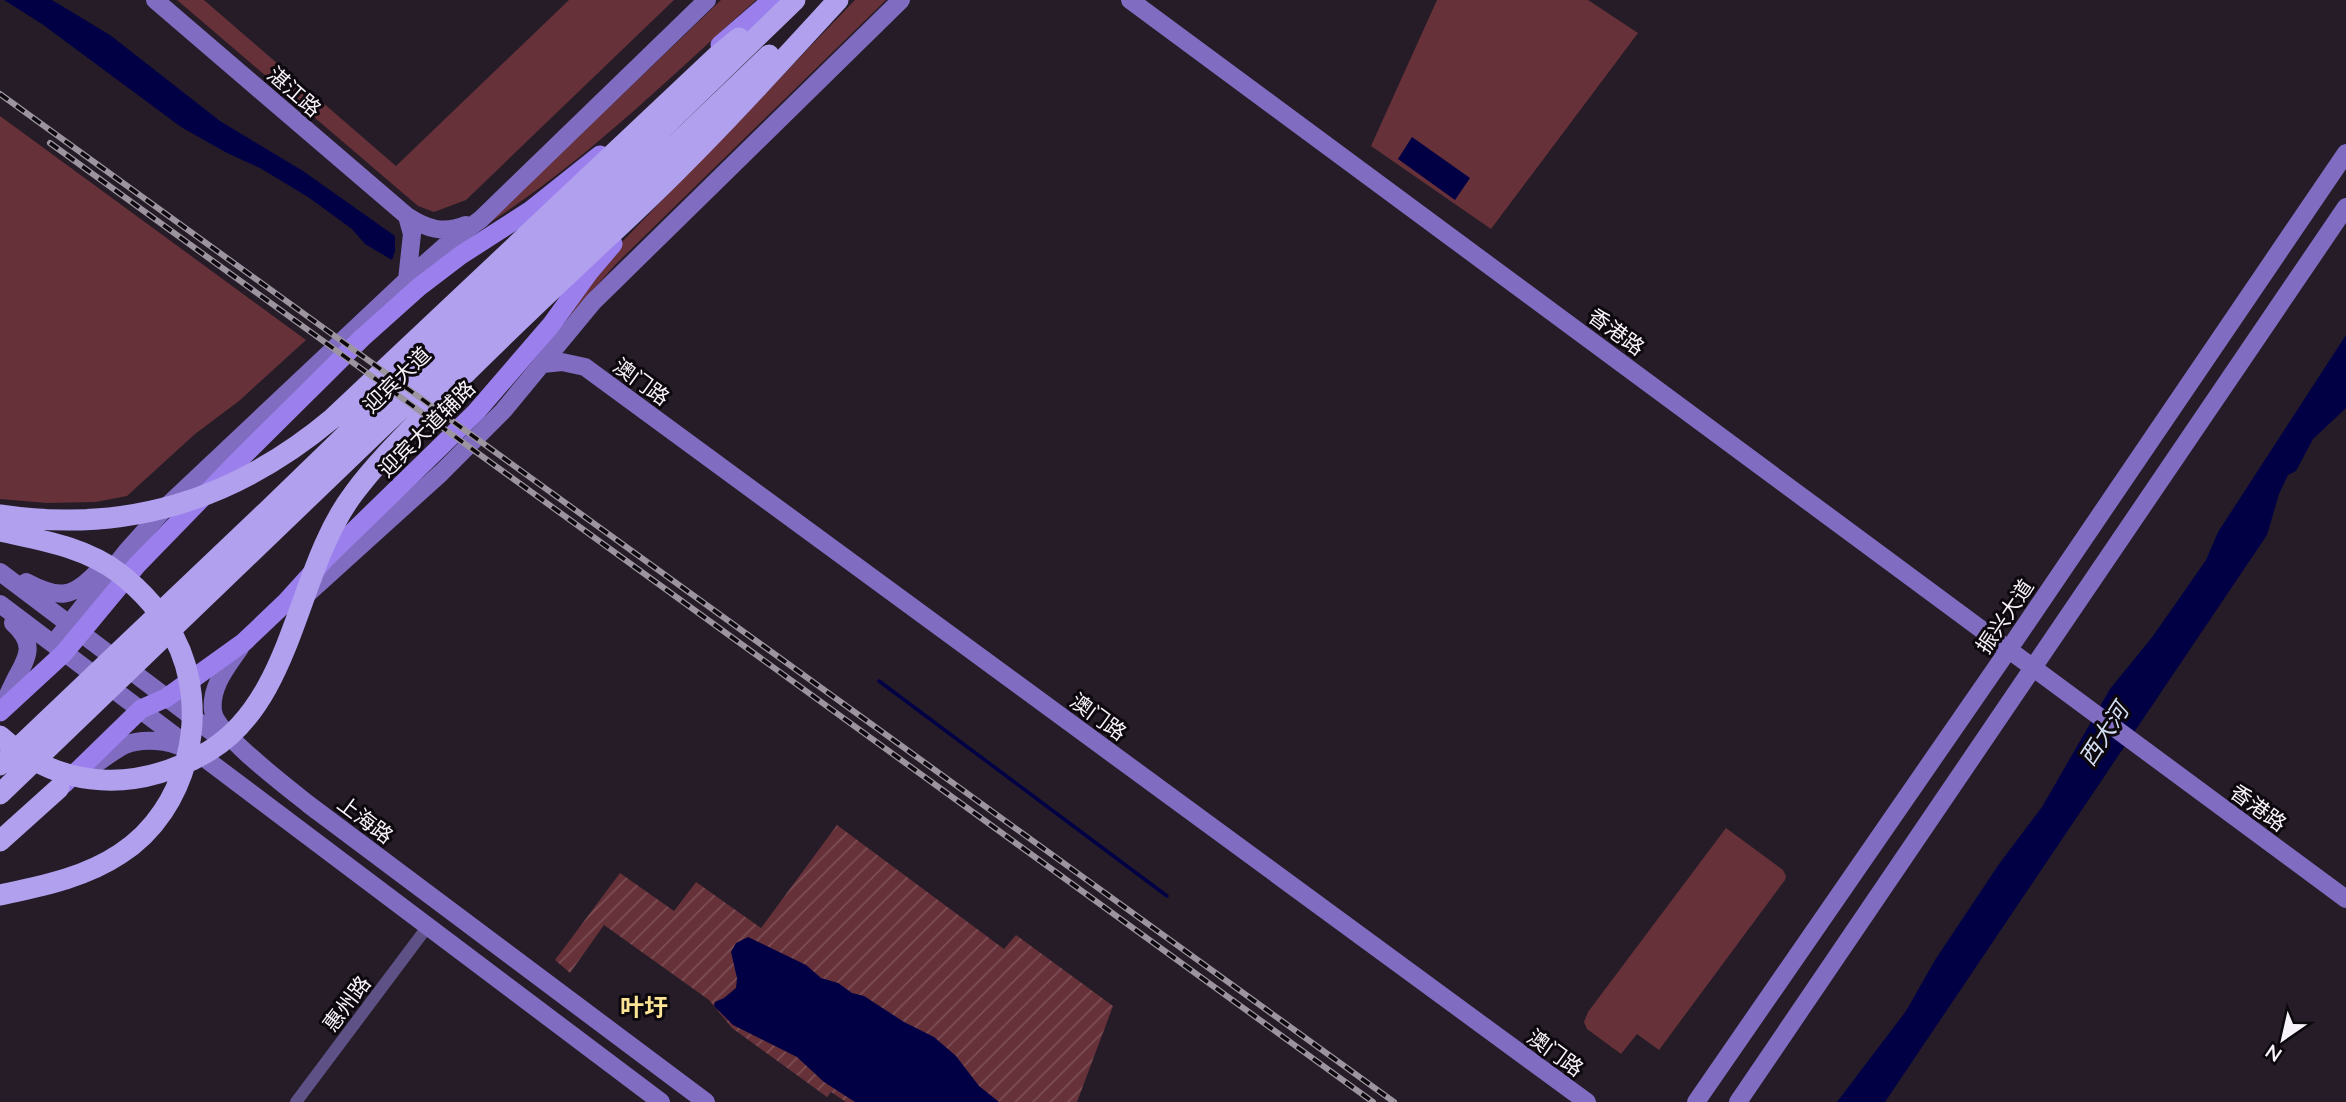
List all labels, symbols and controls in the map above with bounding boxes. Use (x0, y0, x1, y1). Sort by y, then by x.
street label: 湛江路 (263, 61, 327, 121)
street label: 香港路 (1584, 302, 1650, 360)
street label: 迎宾大道 (357, 341, 435, 417)
street label: 澳门路 (609, 352, 675, 410)
street label: 迎宾大道辅路 (373, 375, 479, 481)
street label: 振兴大道 (1970, 574, 2038, 658)
street label: 澳门路 (1066, 687, 1132, 745)
water label: 西大河 (2072, 694, 2136, 771)
street label: 香港路 (2226, 778, 2292, 836)
street label: 上海路 (333, 790, 399, 848)
street label: 惠州路 (317, 970, 375, 1036)
district label: 叶圩 (620, 992, 668, 1021)
north arrow (2248, 1004, 2318, 1074)
street label: 澳门路 (1523, 1023, 1589, 1081)
text: N (2261, 1040, 2286, 1067)

